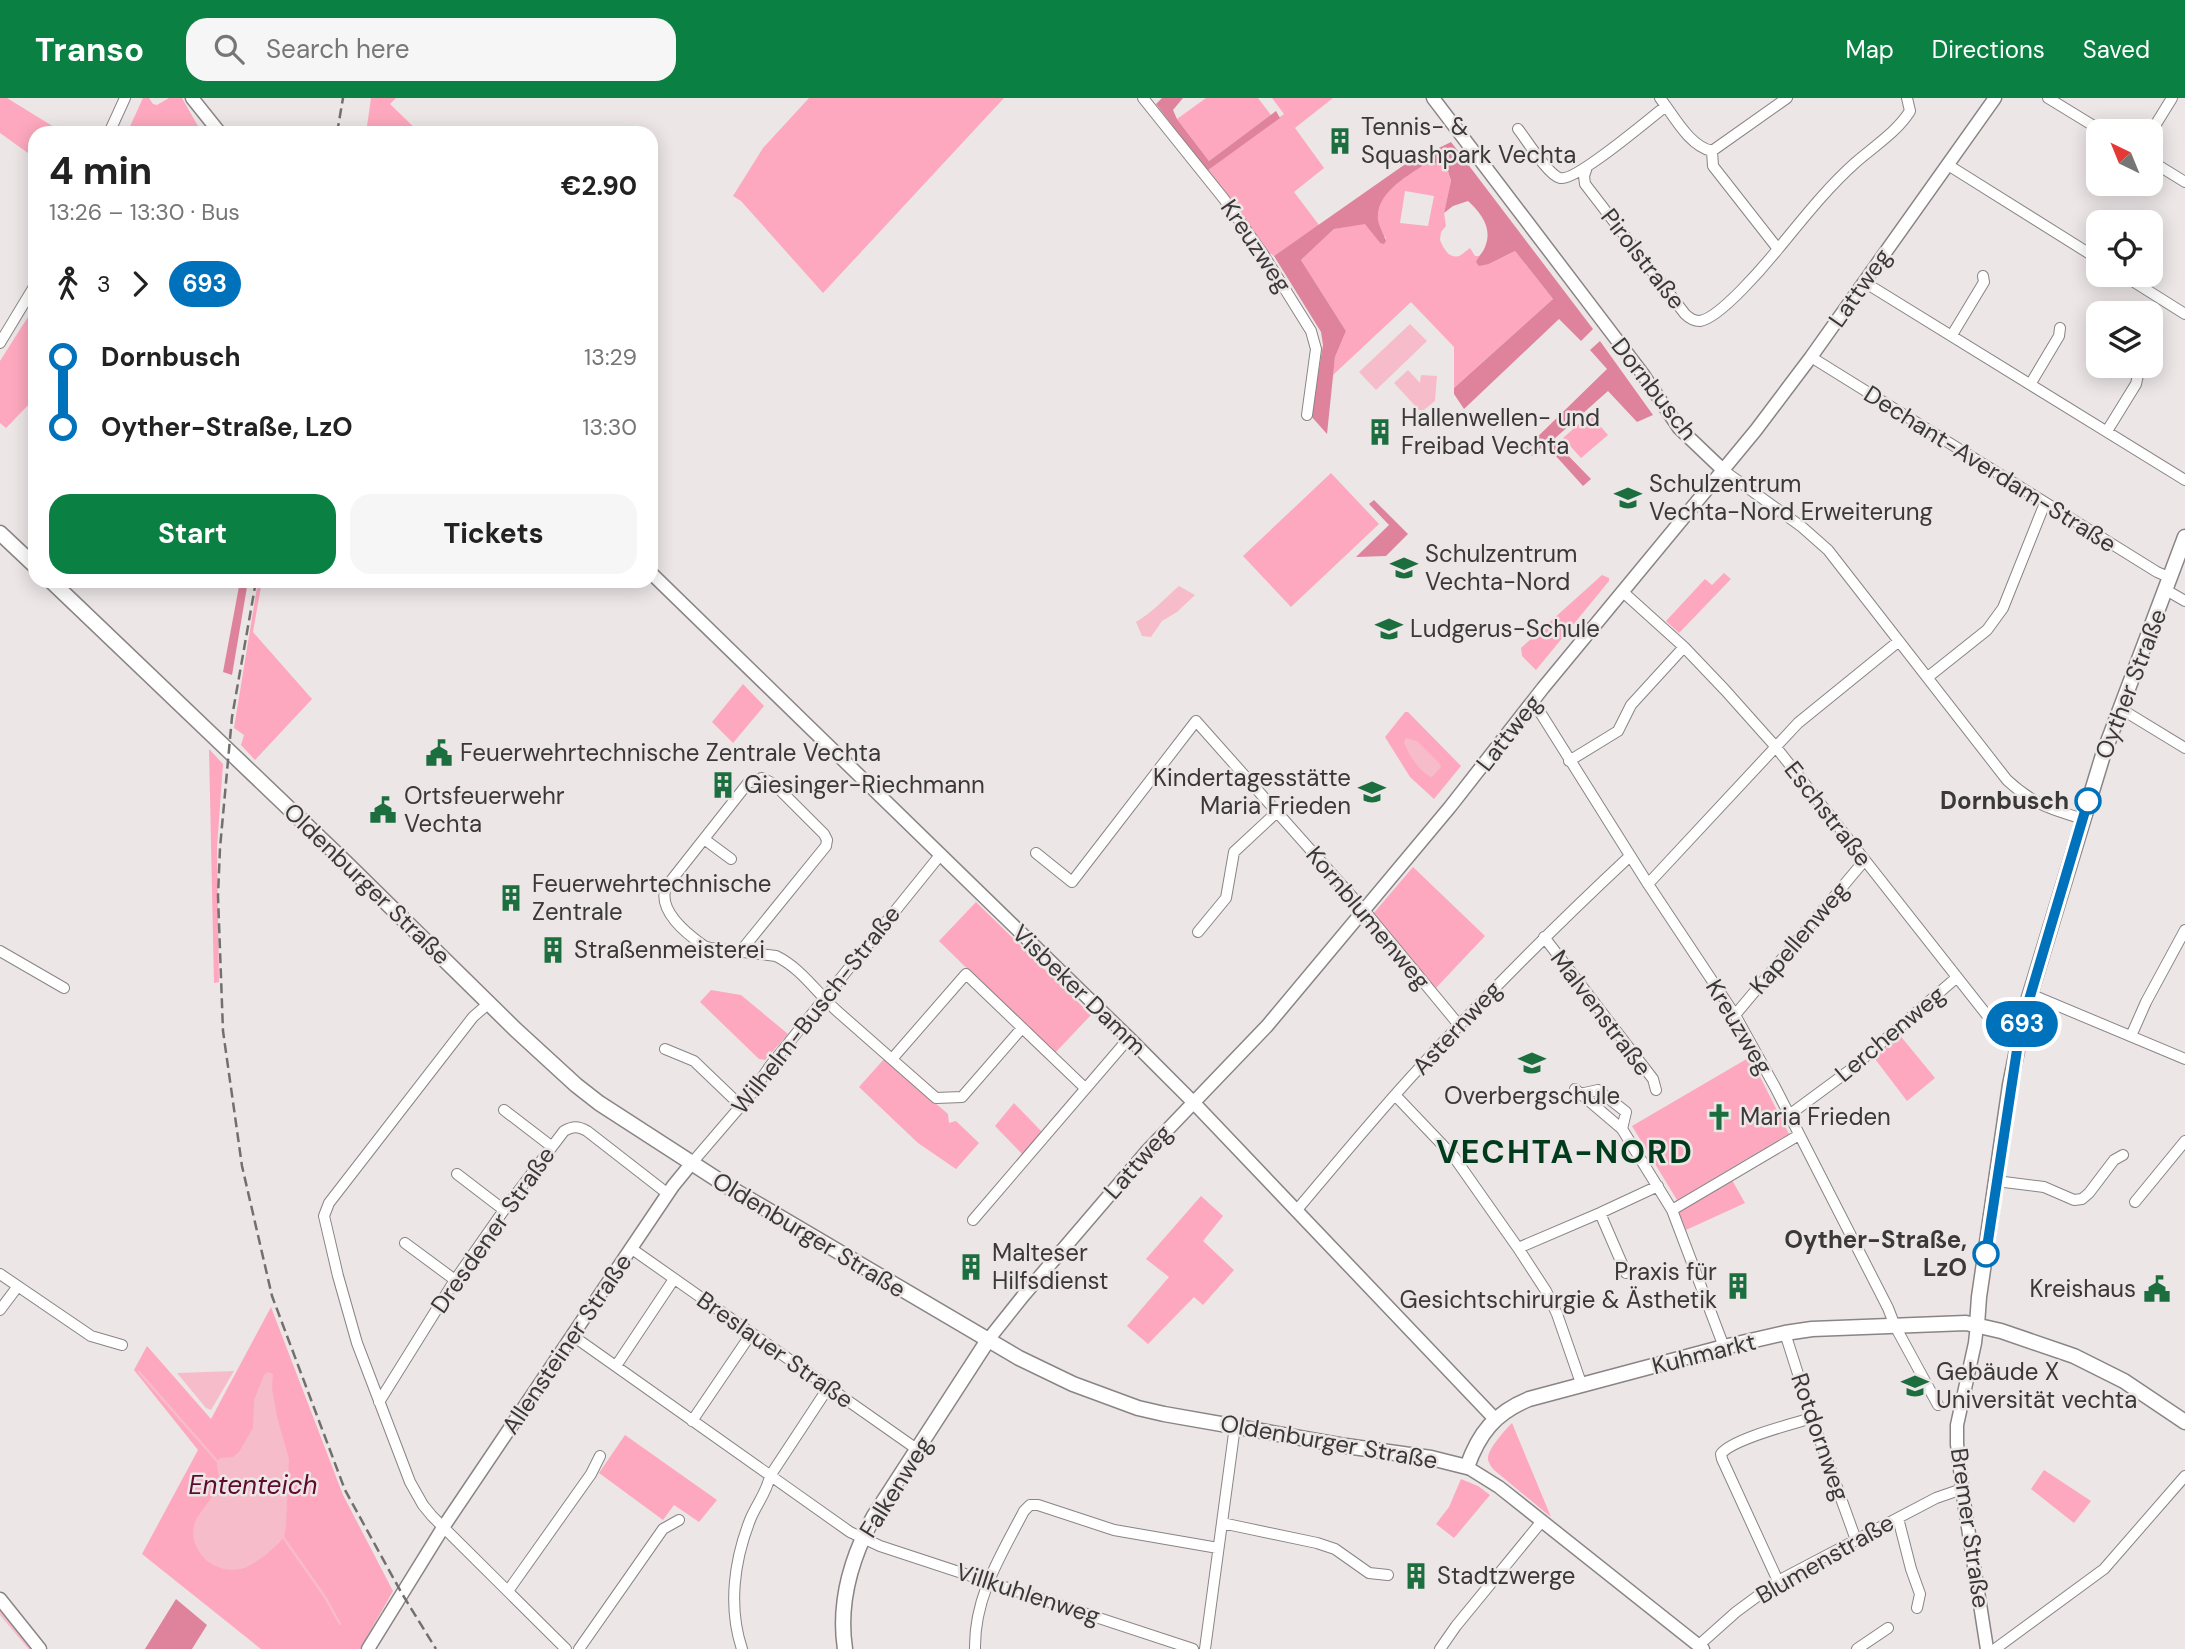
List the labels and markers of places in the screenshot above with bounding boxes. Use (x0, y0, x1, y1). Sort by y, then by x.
place label: Tennis- & Squashpark Vechta (1361, 111, 1576, 170)
building icon: Tennis- & Squashpark Vechta (1325, 126, 1355, 156)
place label: Hallenwellen- und Freibad Vechta (1401, 402, 1600, 461)
building icon: Hallenwellen- und Freibad Vechta (1365, 417, 1395, 447)
place label: Schulzentrum Vechta-Nord Erweiterung (1649, 468, 1933, 527)
school or university icon: Schulzentrum Vechta-Nord Erweiterung (1613, 483, 1643, 513)
place label: Schulzentrum Vechta-Nord (1425, 538, 1577, 597)
school or university icon: Schulzentrum Vechta-Nord (1389, 553, 1419, 583)
place label: Ludgerus-Schule (1410, 613, 1600, 644)
school or university icon: Ludgerus-Schule (1374, 614, 1404, 644)
place label: Feuerwehrtechnische Zentrale Vechta (460, 737, 881, 768)
public building icon: Feuerwehrtechnische Zentrale Vechta (424, 738, 454, 768)
place label: Kindertagesstätte Maria Frieden (1153, 762, 1351, 821)
place label: Giesinger-Riechmann (744, 769, 985, 800)
building icon: Giesinger-Riechmann (708, 770, 738, 800)
school or university icon: Kindertagesstätte Maria Frieden (1357, 777, 1387, 807)
place label: Ortsfeuerwehr Vechta (404, 780, 565, 839)
place label: Dornbusch (1940, 785, 2069, 816)
marker: Dornbusch (2075, 788, 2101, 814)
public building icon: Ortsfeuerwehr Vechta (368, 795, 398, 825)
place label: Feuerwehrtechnische Zentrale (532, 868, 771, 927)
building icon: Feuerwehrtechnische Zentrale (496, 883, 526, 913)
place label: Straßenmeisterei (574, 934, 765, 965)
building icon: Straßenmeisterei (538, 935, 568, 965)
school or university icon: Overbergschule (1517, 1048, 1547, 1078)
place label: Overbergschule (1444, 1080, 1620, 1111)
place label: Maria Frieden (1740, 1101, 1891, 1132)
church icon: Maria Frieden (1704, 1102, 1734, 1132)
place label: Oyther-Straße, LzO (1784, 1224, 1967, 1283)
place label: Malteser Hilfsdienst (992, 1237, 1108, 1296)
marker: Oyther-Straße, LzO (1973, 1241, 1999, 1267)
building icon: Malteser Hilfsdienst (956, 1252, 986, 1282)
place label: Praxis für Gesichtschirurgie & Ästhetik (1400, 1256, 1717, 1315)
building icon: Praxis für Gesichtschirurgie & Ästhetik (1723, 1271, 1753, 1301)
place label: Kreishaus (2029, 1273, 2136, 1304)
public building icon: Kreishaus (2142, 1274, 2172, 1304)
place label: Gebäude X Universität vechta (1936, 1356, 2137, 1415)
school or university icon: Gebäude X Universität vechta (1900, 1371, 1930, 1401)
place label: Stadtzwerge (1437, 1560, 1575, 1591)
building icon: Stadtzwerge (1401, 1561, 1431, 1591)

